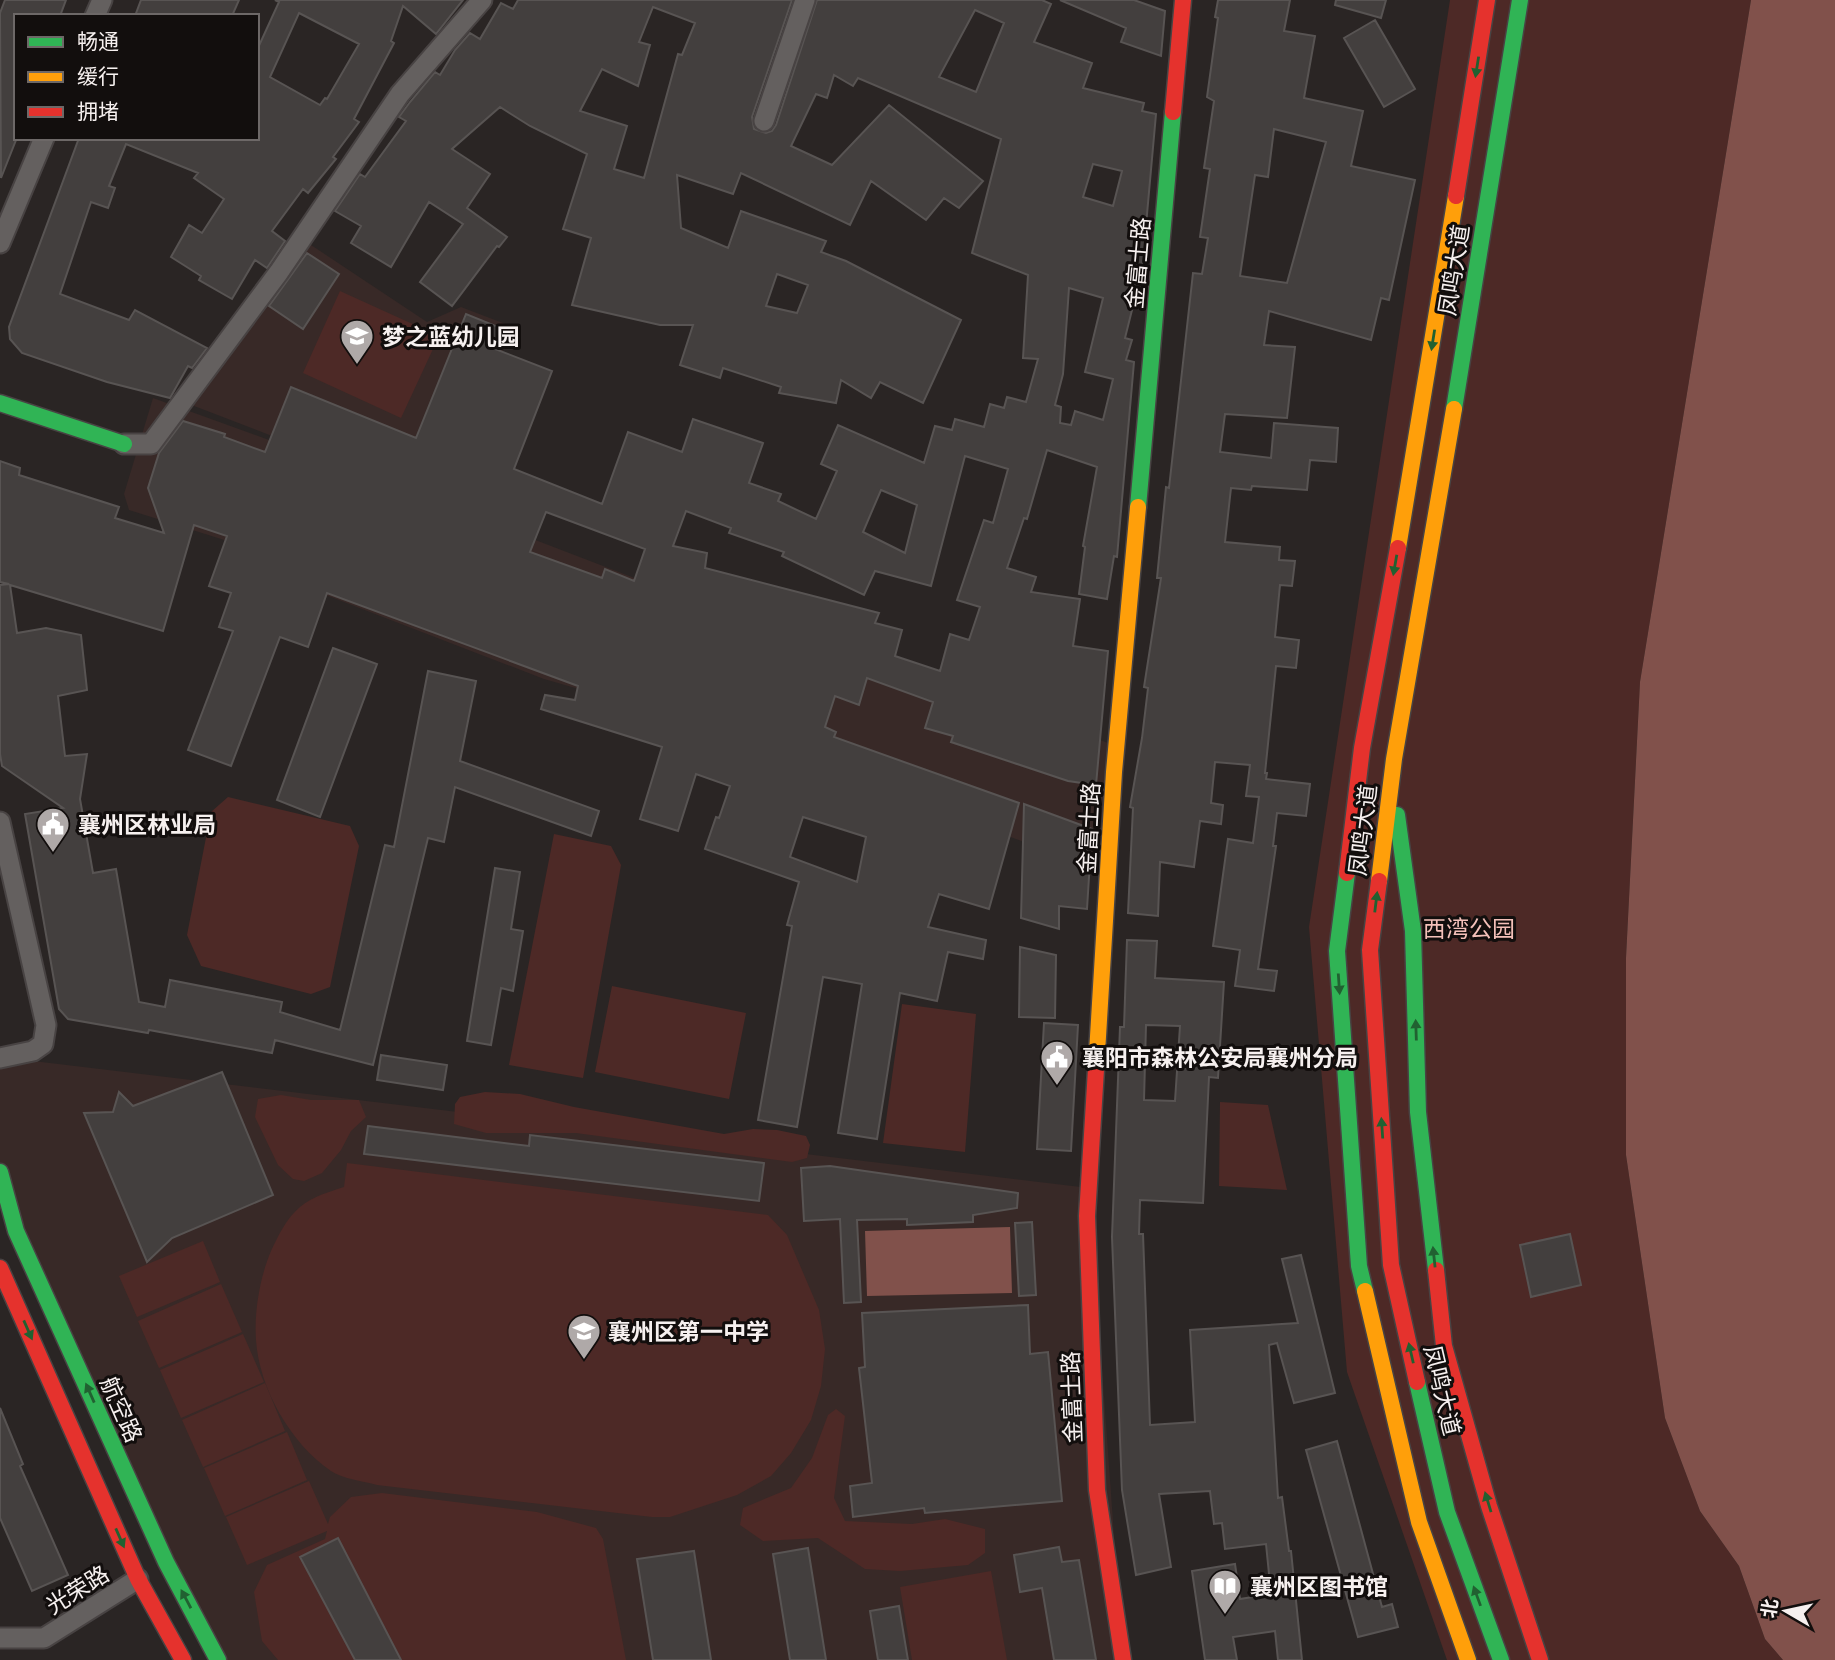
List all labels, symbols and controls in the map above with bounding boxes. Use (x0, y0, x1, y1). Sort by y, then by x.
legend (14, 14, 259, 140)
text: 畅通 (77, 28, 119, 53)
one-way arrow (1471, 56, 1482, 78)
text: 缓行 (77, 63, 119, 88)
text: 拥堵 (77, 98, 119, 123)
street label: 金富士路 (1119, 216, 1155, 310)
street label: 凤鸣大道 (1432, 222, 1474, 318)
school or university icon: 梦之蓝幼儿园 (338, 317, 376, 366)
place label: 梦之蓝幼儿园 (382, 322, 520, 350)
one-way arrow (1427, 330, 1438, 352)
one-way arrow (1389, 554, 1400, 576)
street label: 金富士路 (1072, 781, 1104, 875)
street label: 凤鸣大道 (1342, 783, 1382, 877)
public building icon: 襄州区林业局 (34, 805, 72, 854)
place label: 襄州区林业局 (78, 810, 216, 838)
one-way arrow (1371, 890, 1382, 912)
park label: 西湾公园 (1423, 914, 1515, 942)
one-way arrow (1334, 973, 1345, 995)
one-way arrow (1410, 1019, 1421, 1041)
public building icon: 襄阳市森林公安局襄州分局 (1038, 1038, 1076, 1087)
place label: 襄阳市森林公安局襄州分局 (1082, 1043, 1358, 1071)
one-way arrow (1376, 1117, 1387, 1139)
one-way arrow (1428, 1246, 1439, 1268)
school or university icon: 襄州区第一中学 (565, 1312, 603, 1361)
place label: 襄州区第一中学 (608, 1317, 769, 1345)
one-way arrow (22, 1320, 34, 1340)
one-way arrow (1405, 1342, 1416, 1364)
street label: 凤鸣大道 (1419, 1342, 1467, 1438)
street label: 金富士路 (1055, 1351, 1087, 1443)
street label: 航空路 (95, 1372, 149, 1446)
one-way arrow (84, 1383, 95, 1404)
one-way arrow (1483, 1491, 1493, 1512)
one-way arrow (114, 1528, 126, 1548)
street label: 光荣路 (40, 1559, 114, 1619)
library icon: 襄州区图书馆 (1206, 1567, 1244, 1616)
place label: 襄州区图书馆 (1250, 1572, 1388, 1600)
north arrow (1751, 1576, 1821, 1646)
one-way arrow (1472, 1585, 1483, 1606)
one-way arrow (180, 1590, 192, 1609)
text: 北 (1756, 1597, 1782, 1619)

